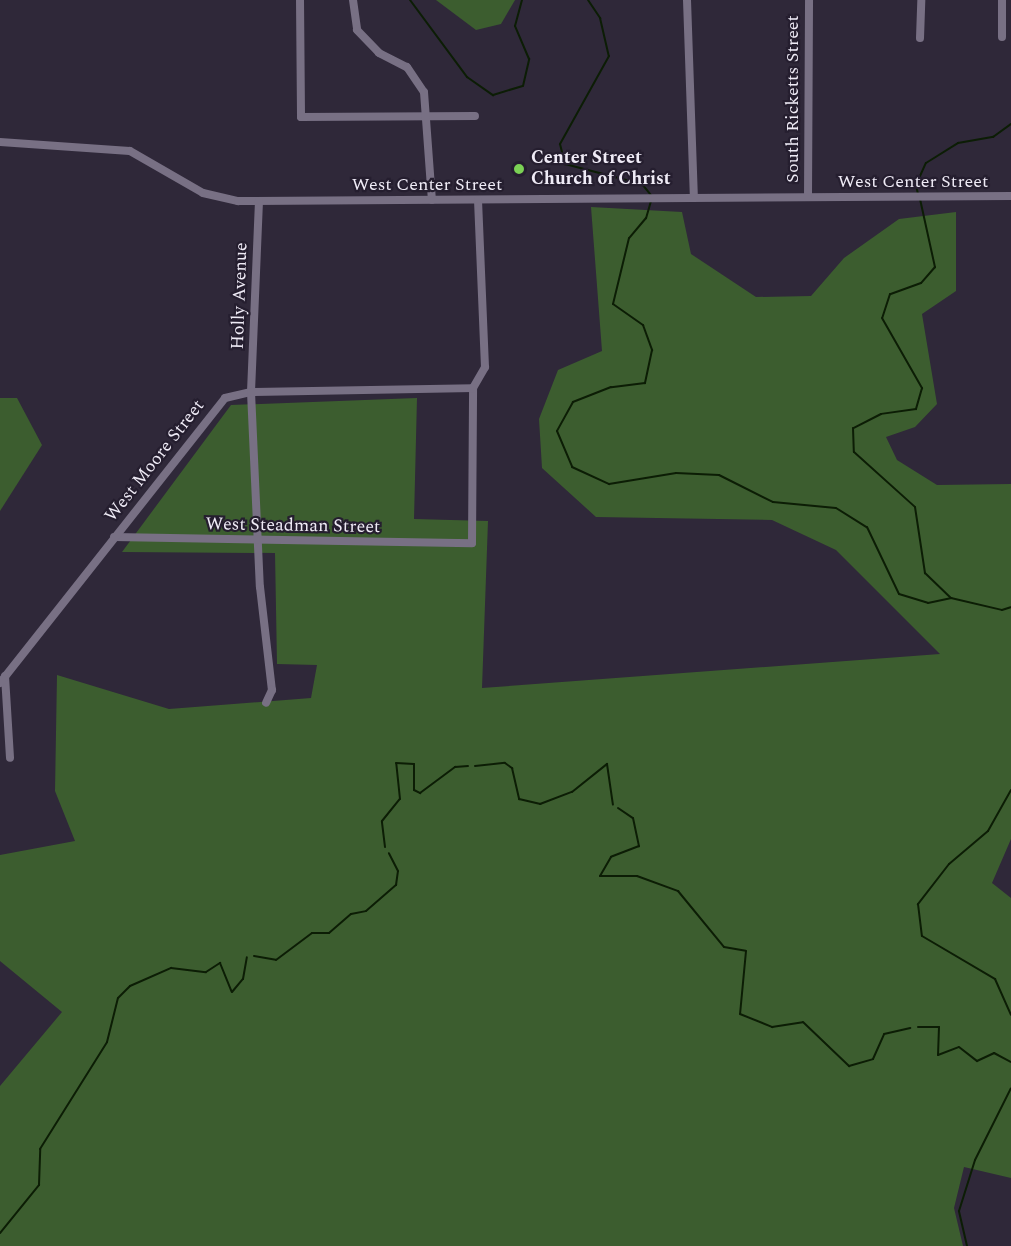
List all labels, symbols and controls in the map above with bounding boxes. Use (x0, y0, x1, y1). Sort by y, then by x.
street label: South Ricketts Street (782, 15, 804, 183)
place label: Center Street Church of Christ (531, 148, 671, 190)
marker: Center Street Church of Christ (512, 162, 526, 176)
street label: West Center Street (838, 171, 988, 193)
street label: West Center Street (352, 174, 502, 196)
street label: Holly Avenue (227, 242, 253, 350)
street label: West Moore Street (101, 396, 209, 526)
street label: West Steadman Street (205, 514, 381, 538)

